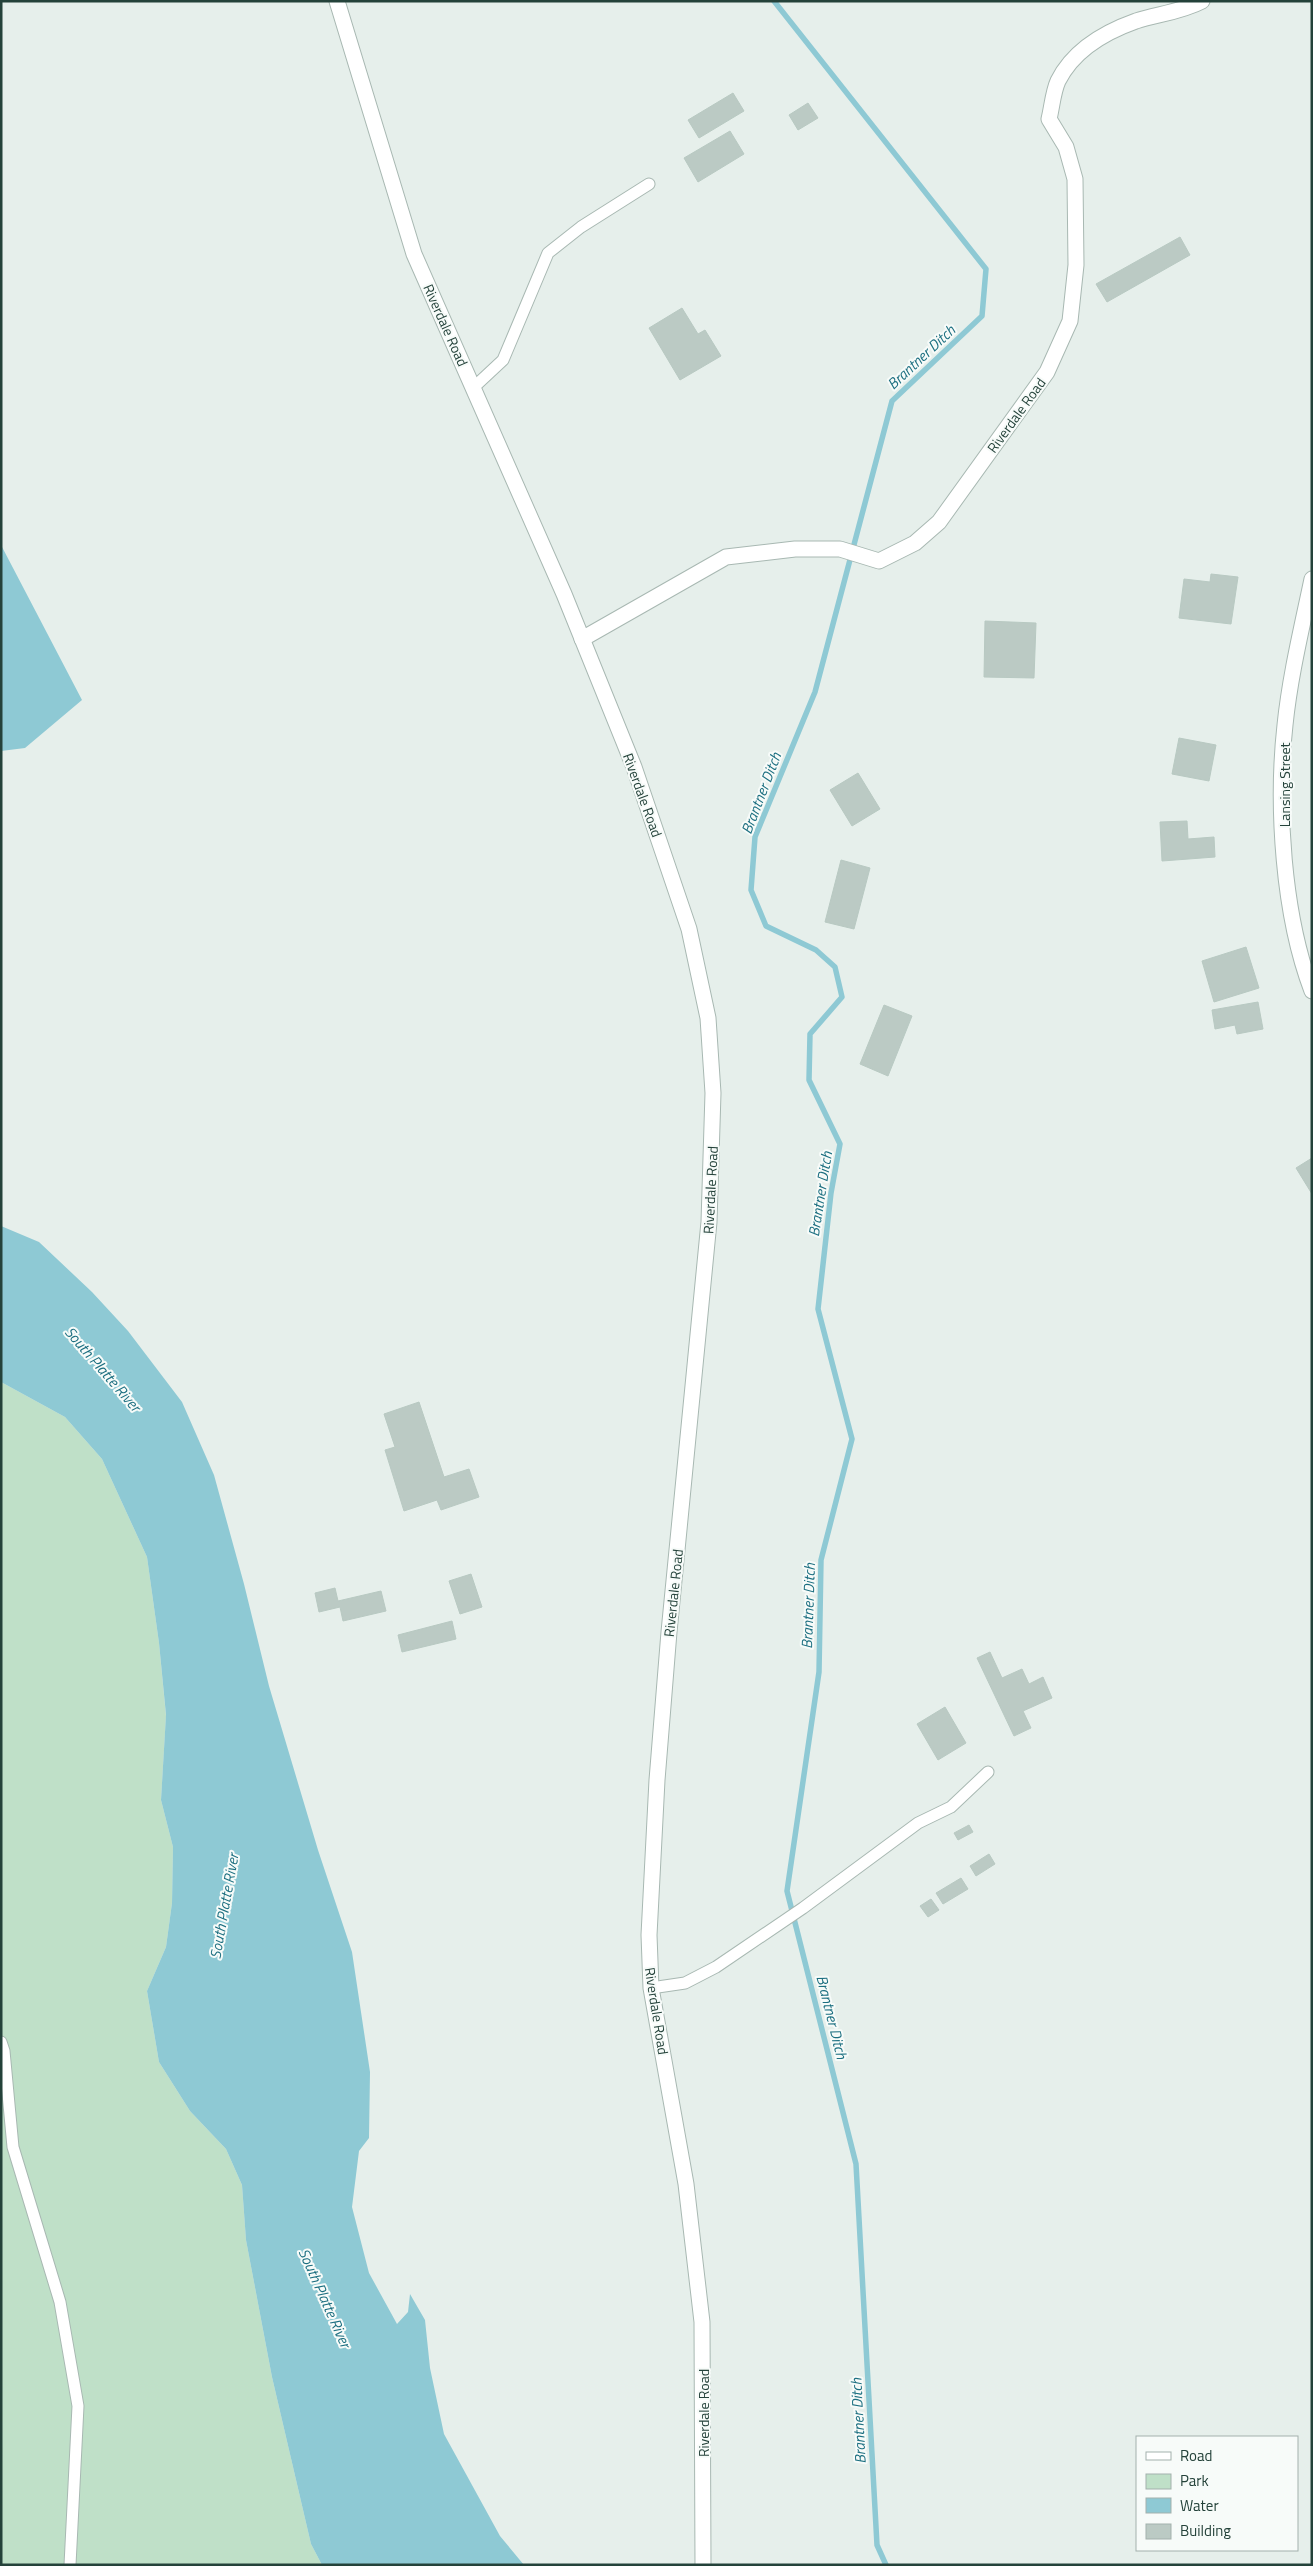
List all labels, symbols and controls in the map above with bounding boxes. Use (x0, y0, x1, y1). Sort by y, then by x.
street label: Riverdale Road (418, 280, 474, 370)
water label: Brantner Ditch (882, 319, 961, 395)
street label: Riverdale Road (982, 373, 1050, 457)
street label: Lansing Street (1274, 743, 1295, 827)
water label: Brantner Ditch (735, 748, 787, 837)
street label: Riverdale Road (618, 750, 668, 840)
street label: Riverdale Road (697, 1145, 723, 1235)
water label: Brantner Ditch (802, 1149, 838, 1238)
water label: South Platte River (59, 1321, 148, 1418)
street label: Riverdale Road (658, 1548, 688, 1638)
water label: Brantner Ditch (795, 1562, 821, 1649)
water label: South Platte River (203, 1849, 245, 1960)
street label: Riverdale Road (640, 1966, 674, 2056)
water label: Brantner Ditch (810, 1973, 854, 2062)
water label: South Platte River (293, 2245, 358, 2353)
street label: Riverdale Road (693, 2369, 714, 2457)
water label: Brantner Ditch (844, 2377, 872, 2464)
legend (1136, 2436, 1298, 2551)
text: Road (1180, 2444, 1212, 2467)
text: Park (1180, 2469, 1209, 2492)
text: Water (1180, 2494, 1219, 2517)
text: Building (1180, 2519, 1231, 2542)

